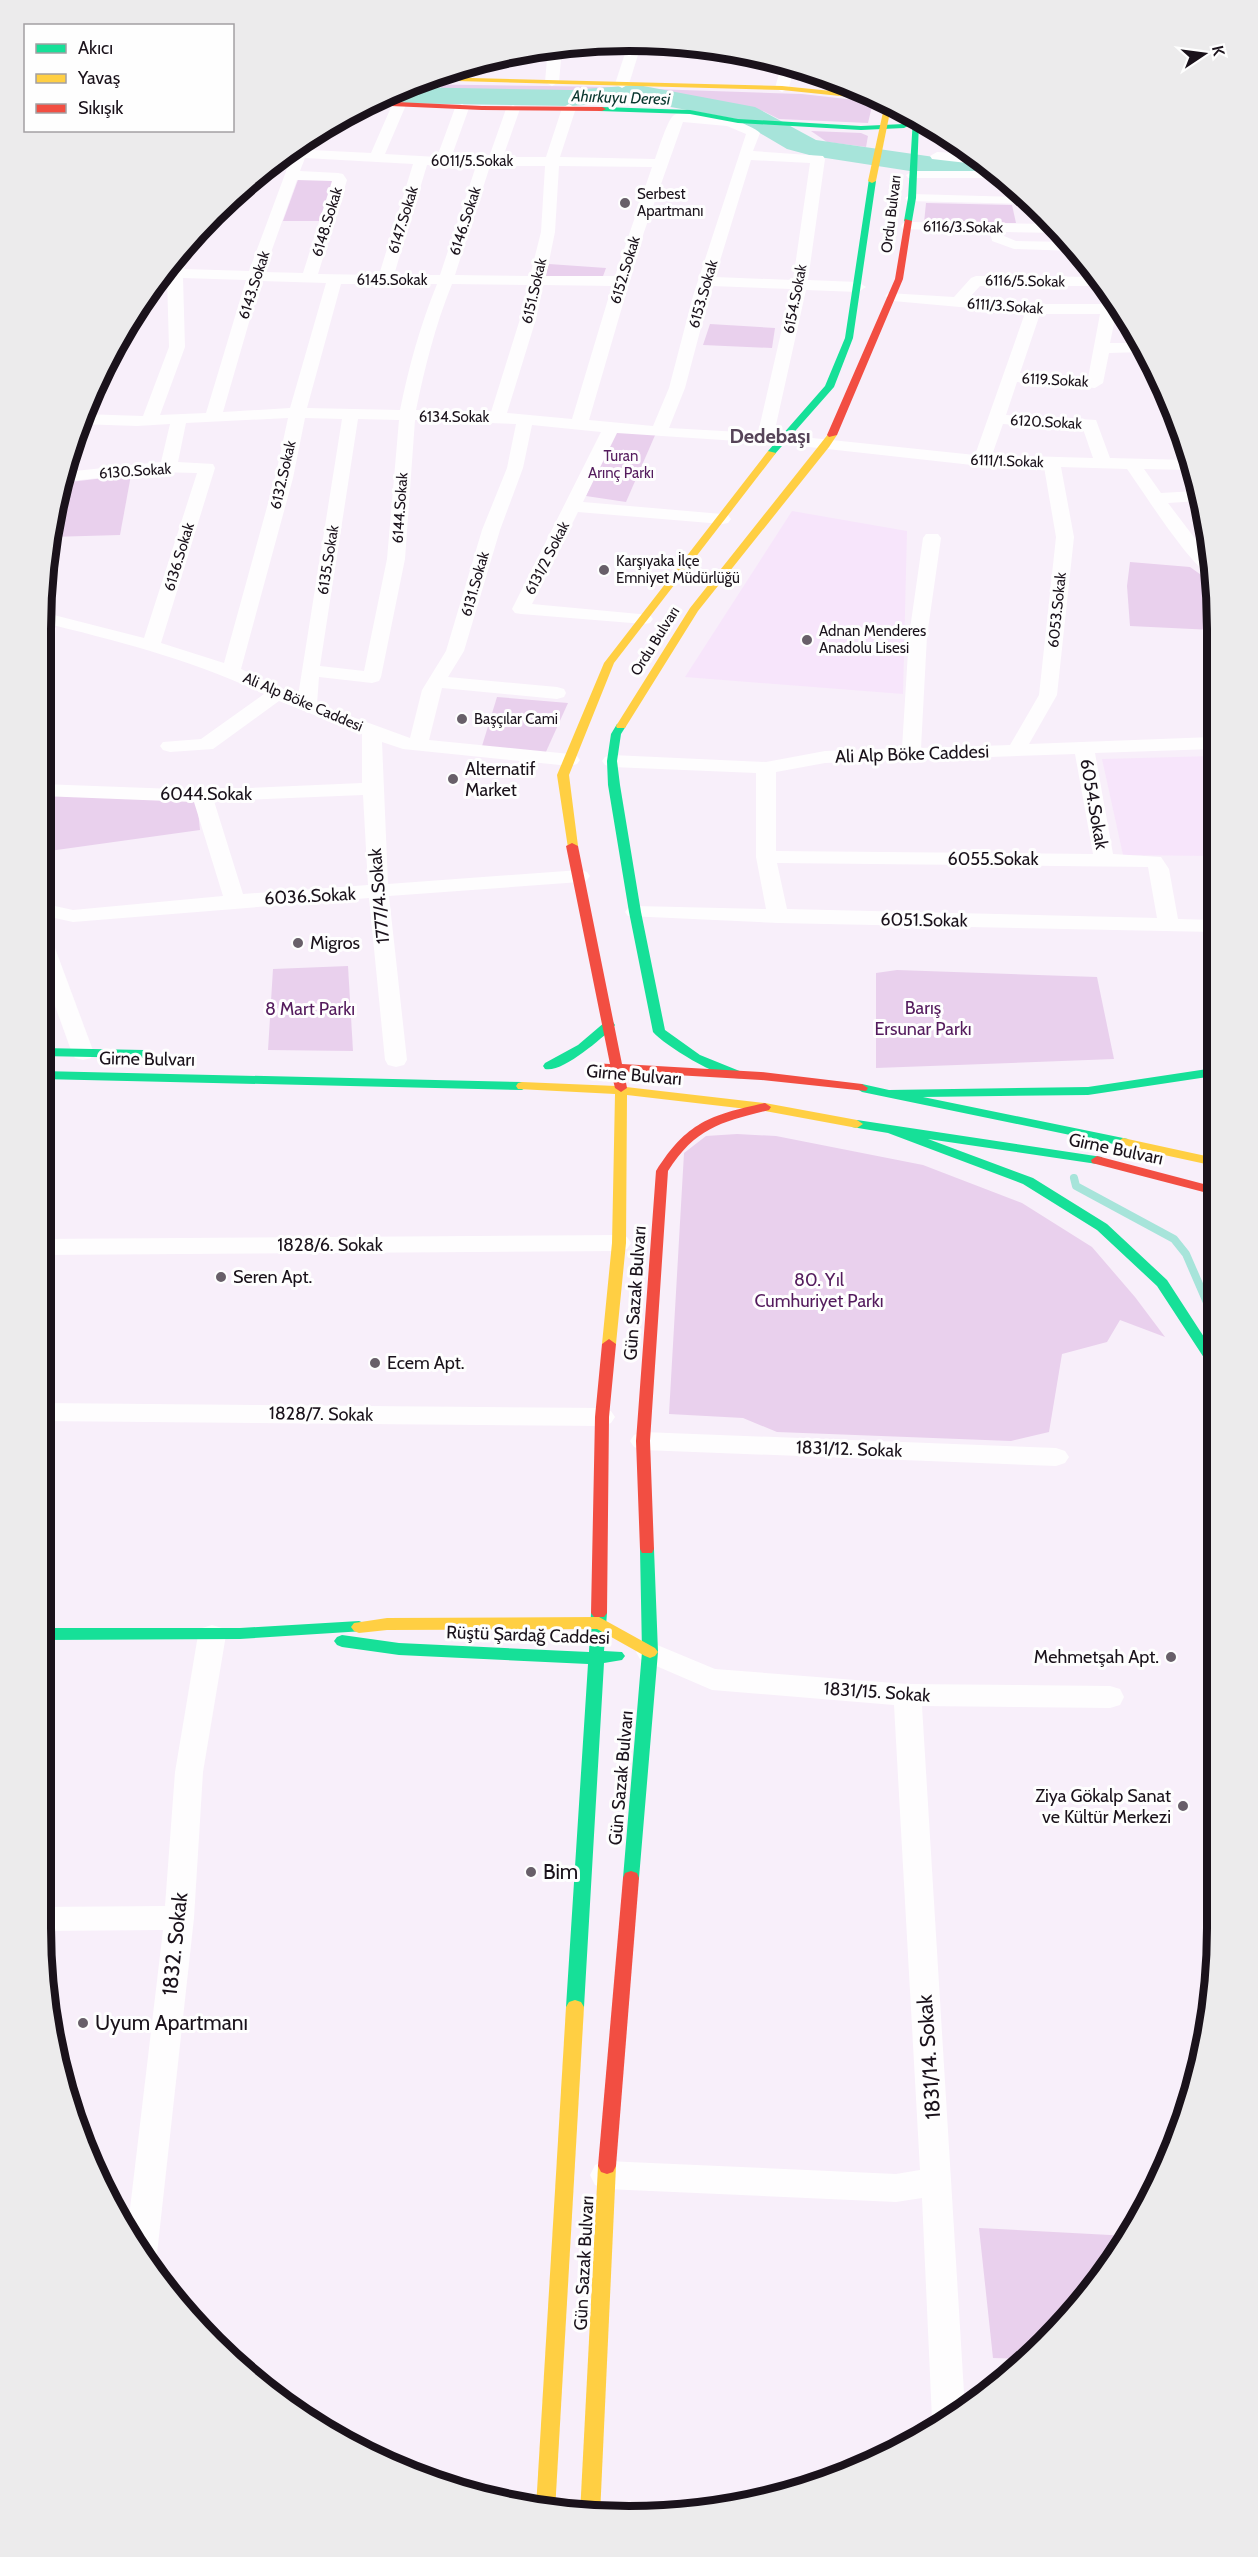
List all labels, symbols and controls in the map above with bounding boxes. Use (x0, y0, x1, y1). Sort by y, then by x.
legend (24, 24, 234, 132)
north arrow (1174, 24, 1234, 84)
text: Akıcı (78, 37, 113, 59)
text: K (1208, 44, 1229, 58)
text: Yavaş (77, 67, 120, 89)
water label: Ahırkuyu Deresi (570, 86, 671, 109)
text: Sıkışık (78, 97, 124, 119)
street label: 6011/5.Sokak (431, 152, 513, 170)
street label: Ordu Bulvarı (877, 174, 905, 254)
street label: 6147.Sokak (384, 184, 422, 256)
street label: 6146.Sokak (445, 184, 485, 258)
street label: 6148.Sokak (308, 185, 346, 259)
place label: Serbest Apartmanı (637, 185, 704, 220)
marker: Serbest Apartmanı (618, 196, 632, 210)
street label: 6116/3.Sokak (923, 217, 1004, 237)
street label: 6152.Sokak (606, 234, 644, 306)
street label: 6143.Sokak (235, 248, 274, 321)
street label: 6151.Sokak (518, 256, 550, 326)
street label: 6153.Sokak (685, 258, 721, 330)
street label: 6154.Sokak (779, 262, 811, 335)
street label: 6145.Sokak (357, 271, 428, 289)
street label: 6116/5.Sokak (985, 271, 1066, 291)
street label: 6111/3.Sokak (966, 294, 1044, 318)
street label: 6119.Sokak (1021, 369, 1089, 391)
street label: 6134.Sokak (419, 408, 490, 426)
street label: 6120.Sokak (1010, 411, 1083, 433)
district label: Dedebaşı (730, 424, 810, 448)
street label: 6132.Sokak (266, 439, 300, 511)
park label: Turan Arınç Parkı (588, 447, 654, 482)
street label: 6111/1.Sokak (970, 451, 1044, 471)
street label: 6130.Sokak (98, 459, 172, 483)
street label: 6144.Sokak (389, 472, 411, 544)
street label: 6131/2 Sokak (521, 518, 573, 598)
street label: 6136.Sokak (160, 520, 198, 593)
street label: 6135.Sokak (314, 524, 342, 596)
street label: 6131.Sokak (457, 549, 493, 619)
place label: Karşıyaka İlçe Emniyet Müdürlüğü (616, 551, 740, 587)
marker: Karşıyaka İlçe Emniyet Müdürlüğü (597, 563, 611, 577)
street label: 6053.Sokak (1044, 571, 1070, 649)
street label: Ordu Bulvarı (627, 603, 683, 679)
place label: Adnan Menderes Anadolu Lisesi (819, 622, 926, 657)
marker: Adnan Menderes Anadolu Lisesi (800, 633, 814, 647)
street label: Ali Alp Böke Caddesi (240, 669, 366, 735)
place label: Başçılar Cami (474, 710, 558, 728)
marker: Başçılar Cami (455, 712, 469, 726)
street label: Ali Alp Böke Caddesi (835, 740, 989, 768)
street label: 6054.Sokak (1075, 757, 1113, 852)
place label: Alternatif Market (465, 758, 535, 801)
marker: Alternatif Market (446, 772, 460, 786)
street label: 6044.Sokak (160, 783, 253, 805)
street label: 1777/4.Sokak (364, 846, 394, 945)
street label: 6055.Sokak (947, 848, 1039, 870)
street label: 6036.Sokak (264, 883, 357, 909)
street label: 6051.Sokak (880, 908, 969, 932)
place label: Migros (310, 932, 360, 954)
marker: Migros (291, 936, 305, 950)
park label: Barış Ersunar Parkı (874, 997, 972, 1040)
park label: 8 Mart Parkı (265, 998, 355, 1020)
street label: Girne Bulvarı (99, 1047, 195, 1071)
street label: Girne Bulvarı (585, 1060, 683, 1090)
street label: Girne Bulvarı (1067, 1128, 1165, 1170)
street label: Gün Sazak Bulvarı (619, 1225, 651, 1361)
street label: 1828/6. Sokak (277, 1234, 384, 1256)
place label: Seren Apt. (233, 1266, 312, 1288)
park label: 80. Yıl Cumhuriyet Parkı (754, 1269, 884, 1312)
marker: Seren Apt. (214, 1270, 228, 1284)
place label: Ecem Apt. (387, 1352, 465, 1374)
marker: Ecem Apt. (368, 1356, 382, 1370)
street label: 1828/7. Sokak (269, 1402, 374, 1426)
street label: 1831/12. Sokak (795, 1436, 903, 1462)
street label: Rüştü Şardağ Caddesi (446, 1621, 610, 1649)
place label: Mehmetşah Apt. (1034, 1646, 1159, 1668)
marker: Mehmetşah Apt. (1164, 1650, 1178, 1664)
street label: 1831/15. Sokak (823, 1677, 932, 1707)
street label: Gün Sazak Bulvarı (604, 1710, 638, 1846)
place label: Ziya Gökalp Sanat ve Kültür Merkezi (1035, 1785, 1171, 1828)
marker: Ziya Gökalp Sanat ve Kültür Merkezi (1176, 1799, 1190, 1813)
place label: Bim (543, 1859, 578, 1884)
marker: Bim (524, 1865, 538, 1879)
street label: 1832. Sokak (157, 1891, 192, 1997)
street label: 1831/14. Sokak (912, 1993, 945, 2120)
place label: Uyum Apartmanı (95, 2010, 248, 2035)
marker: Uyum Apartmanı (76, 2016, 90, 2030)
street label: Gün Sazak Bulvarı (569, 2195, 599, 2331)

